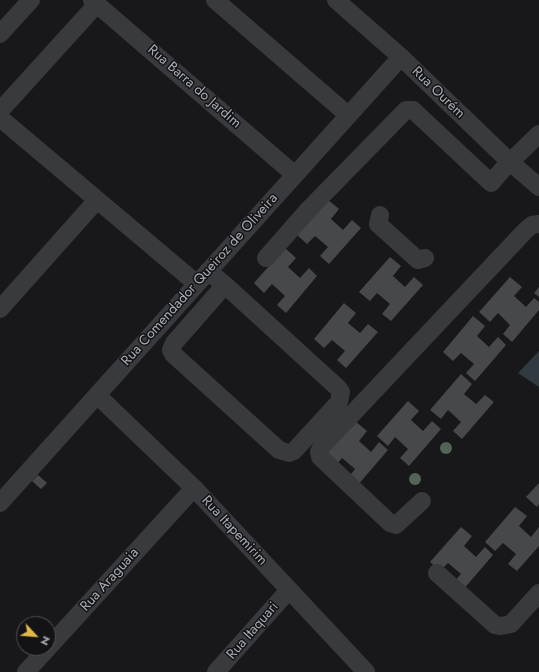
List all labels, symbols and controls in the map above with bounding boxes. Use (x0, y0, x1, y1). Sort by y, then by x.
street label: Rua Barra do Jardim (144, 42, 244, 132)
street label: Rua Ourém (408, 64, 468, 122)
street label: Rua Comendador Queiroz de Oliveira (118, 190, 282, 370)
street label: Rua Itapemirim (198, 493, 270, 569)
street label: Rua Araguaia (77, 545, 143, 615)
street label: Rua Itaquari (224, 599, 282, 663)
north arrow (16, 616, 56, 656)
text: N (37, 633, 55, 648)

